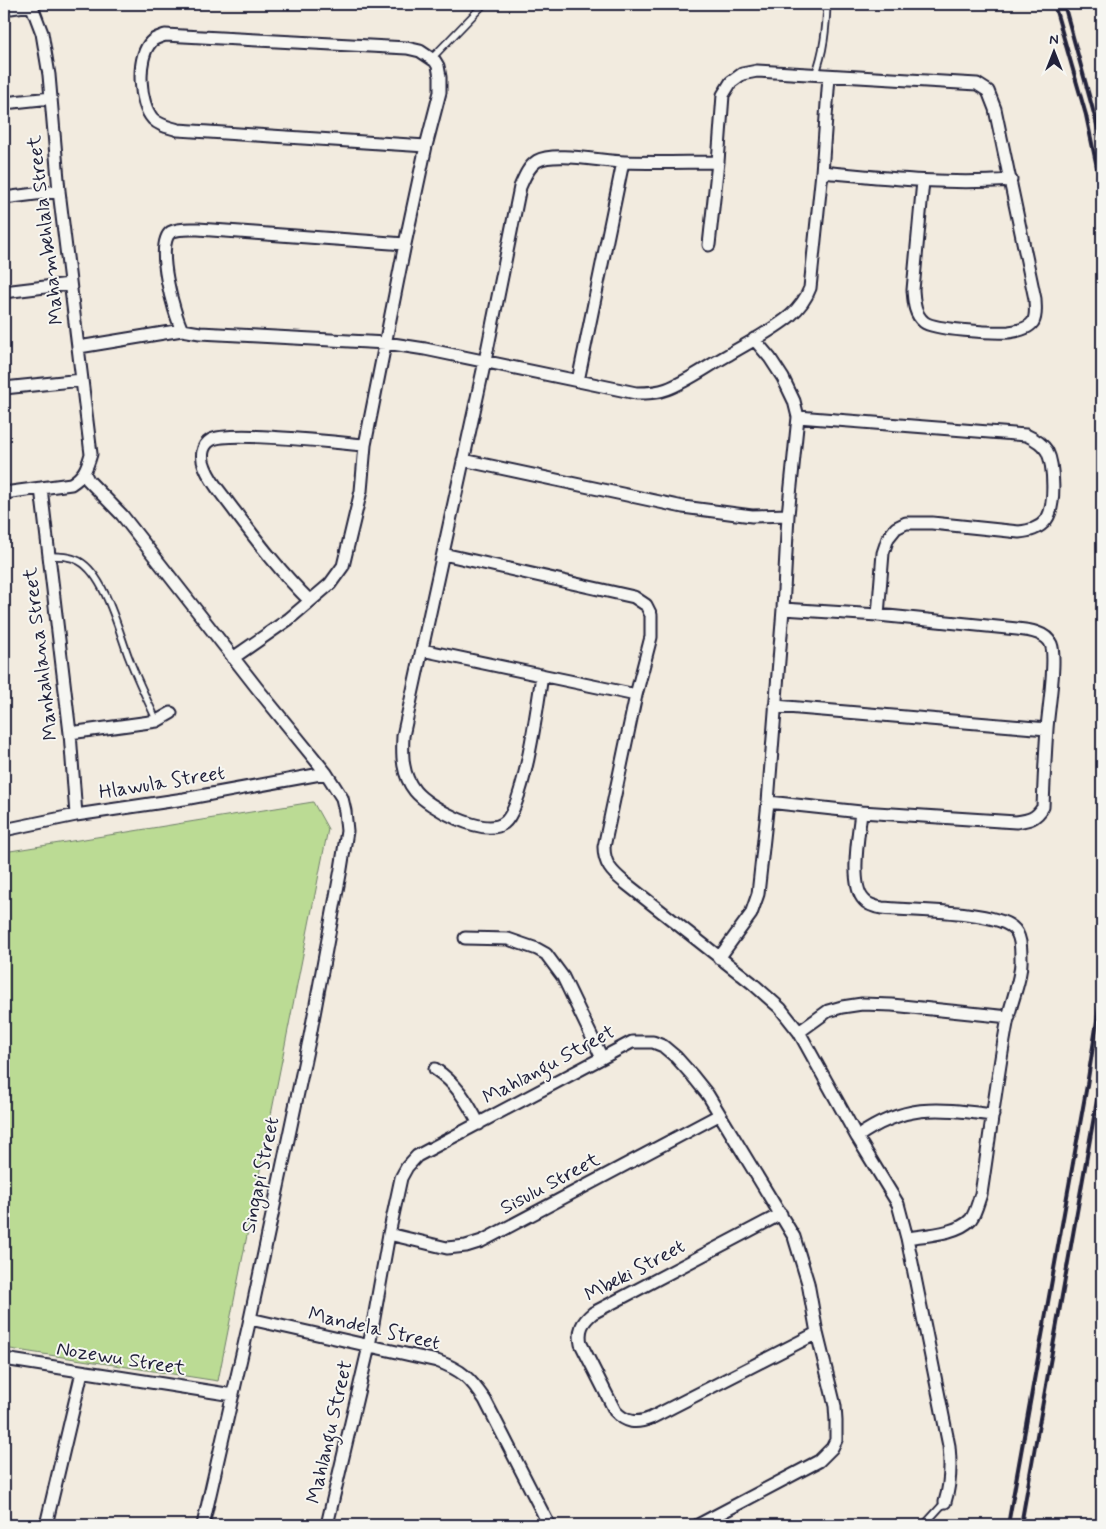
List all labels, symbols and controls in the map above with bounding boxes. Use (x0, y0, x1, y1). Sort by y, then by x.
north arrow (1028, 28, 1078, 78)
text: N (1049, 31, 1059, 49)
street label: Mahambehlala Street (21, 134, 71, 326)
street label: Mankahlana Street (17, 566, 65, 742)
street label: Hlawula Street (97, 760, 227, 806)
street label: Mahlangu Street (478, 1019, 621, 1113)
street label: Singapi Street (236, 1114, 287, 1236)
street label: Sisulu Street (495, 1146, 605, 1222)
street label: Mbeki Street (580, 1233, 690, 1309)
street label: Mandela Street (305, 1301, 443, 1357)
street label: Nozewu Street (54, 1335, 188, 1383)
street label: Mahlangu Street (300, 1358, 362, 1507)

